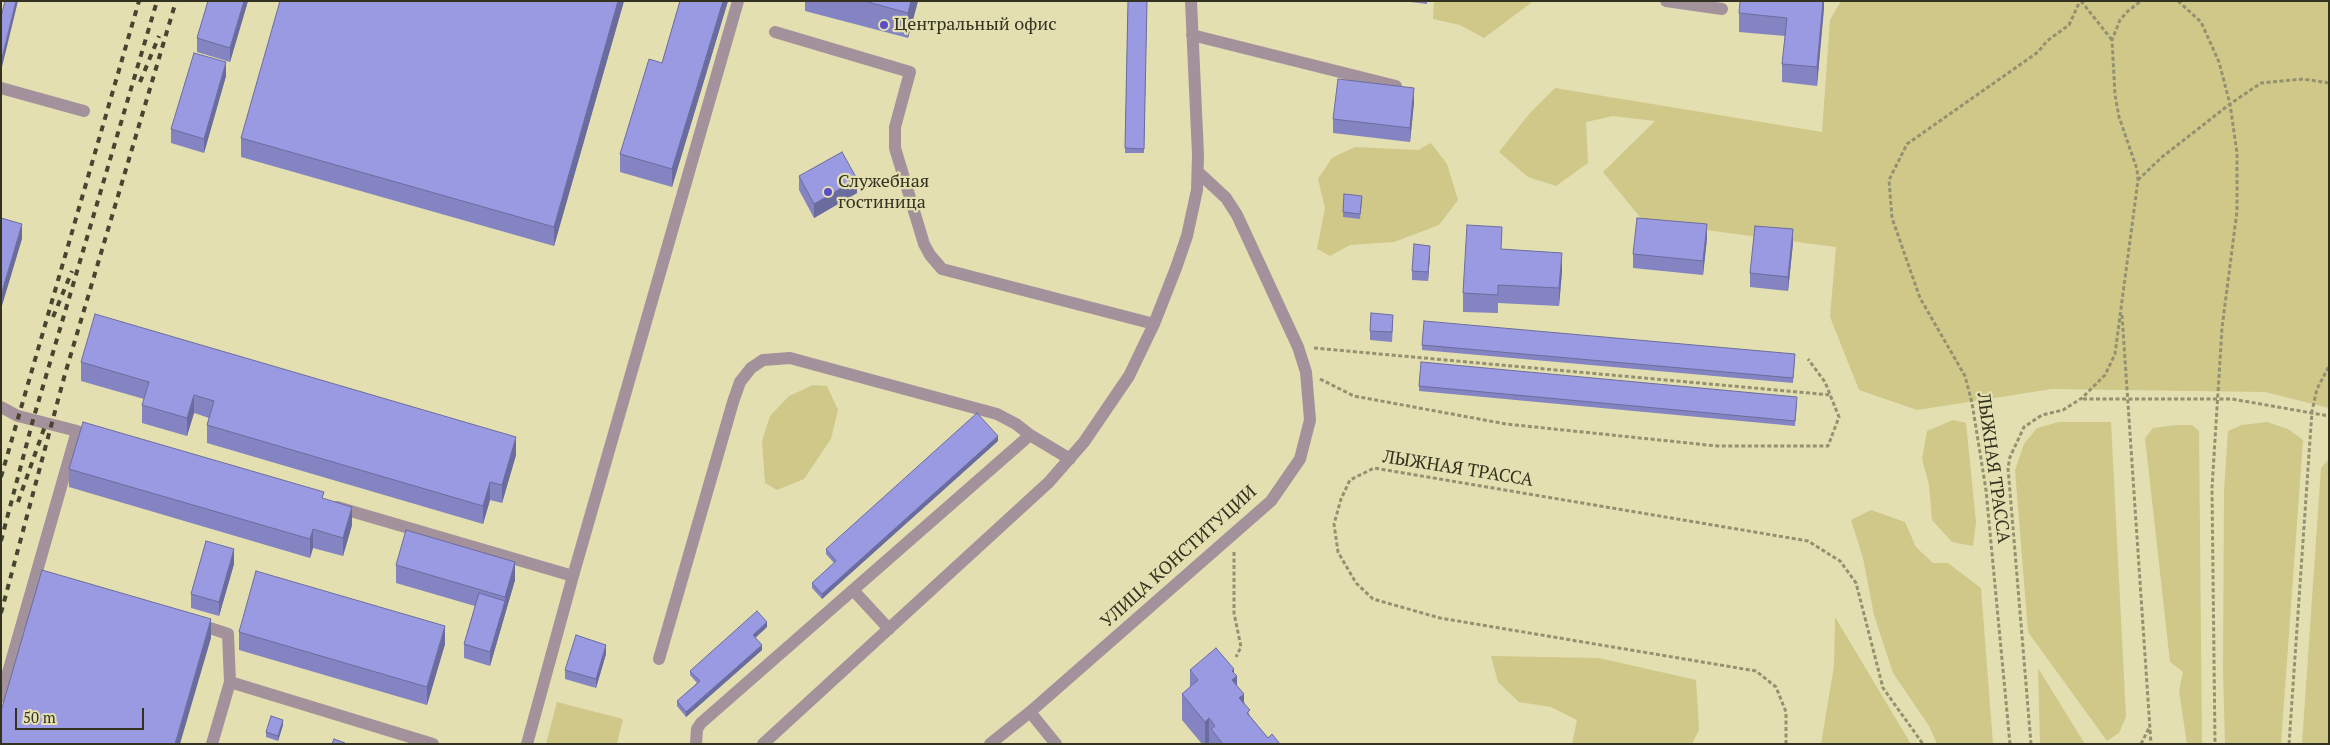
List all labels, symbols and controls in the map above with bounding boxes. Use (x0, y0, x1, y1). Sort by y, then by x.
place label: Центральный офис (894, 14, 1057, 36)
marker: Центральный офис (878, 19, 890, 31)
place label: Служебная гостиница (838, 171, 929, 213)
marker: Служебная гостиница (822, 186, 834, 198)
street label: ЛЫЖНАЯ ТРАССА (1972, 391, 2014, 545)
street label: ЛЫЖНАЯ ТРАССА (1381, 446, 1535, 492)
street label: УЛИЦА КОНСТИТУЦИИ (1097, 481, 1261, 633)
scale bar (18, 698, 146, 730)
text: 50 m (23, 707, 56, 727)

